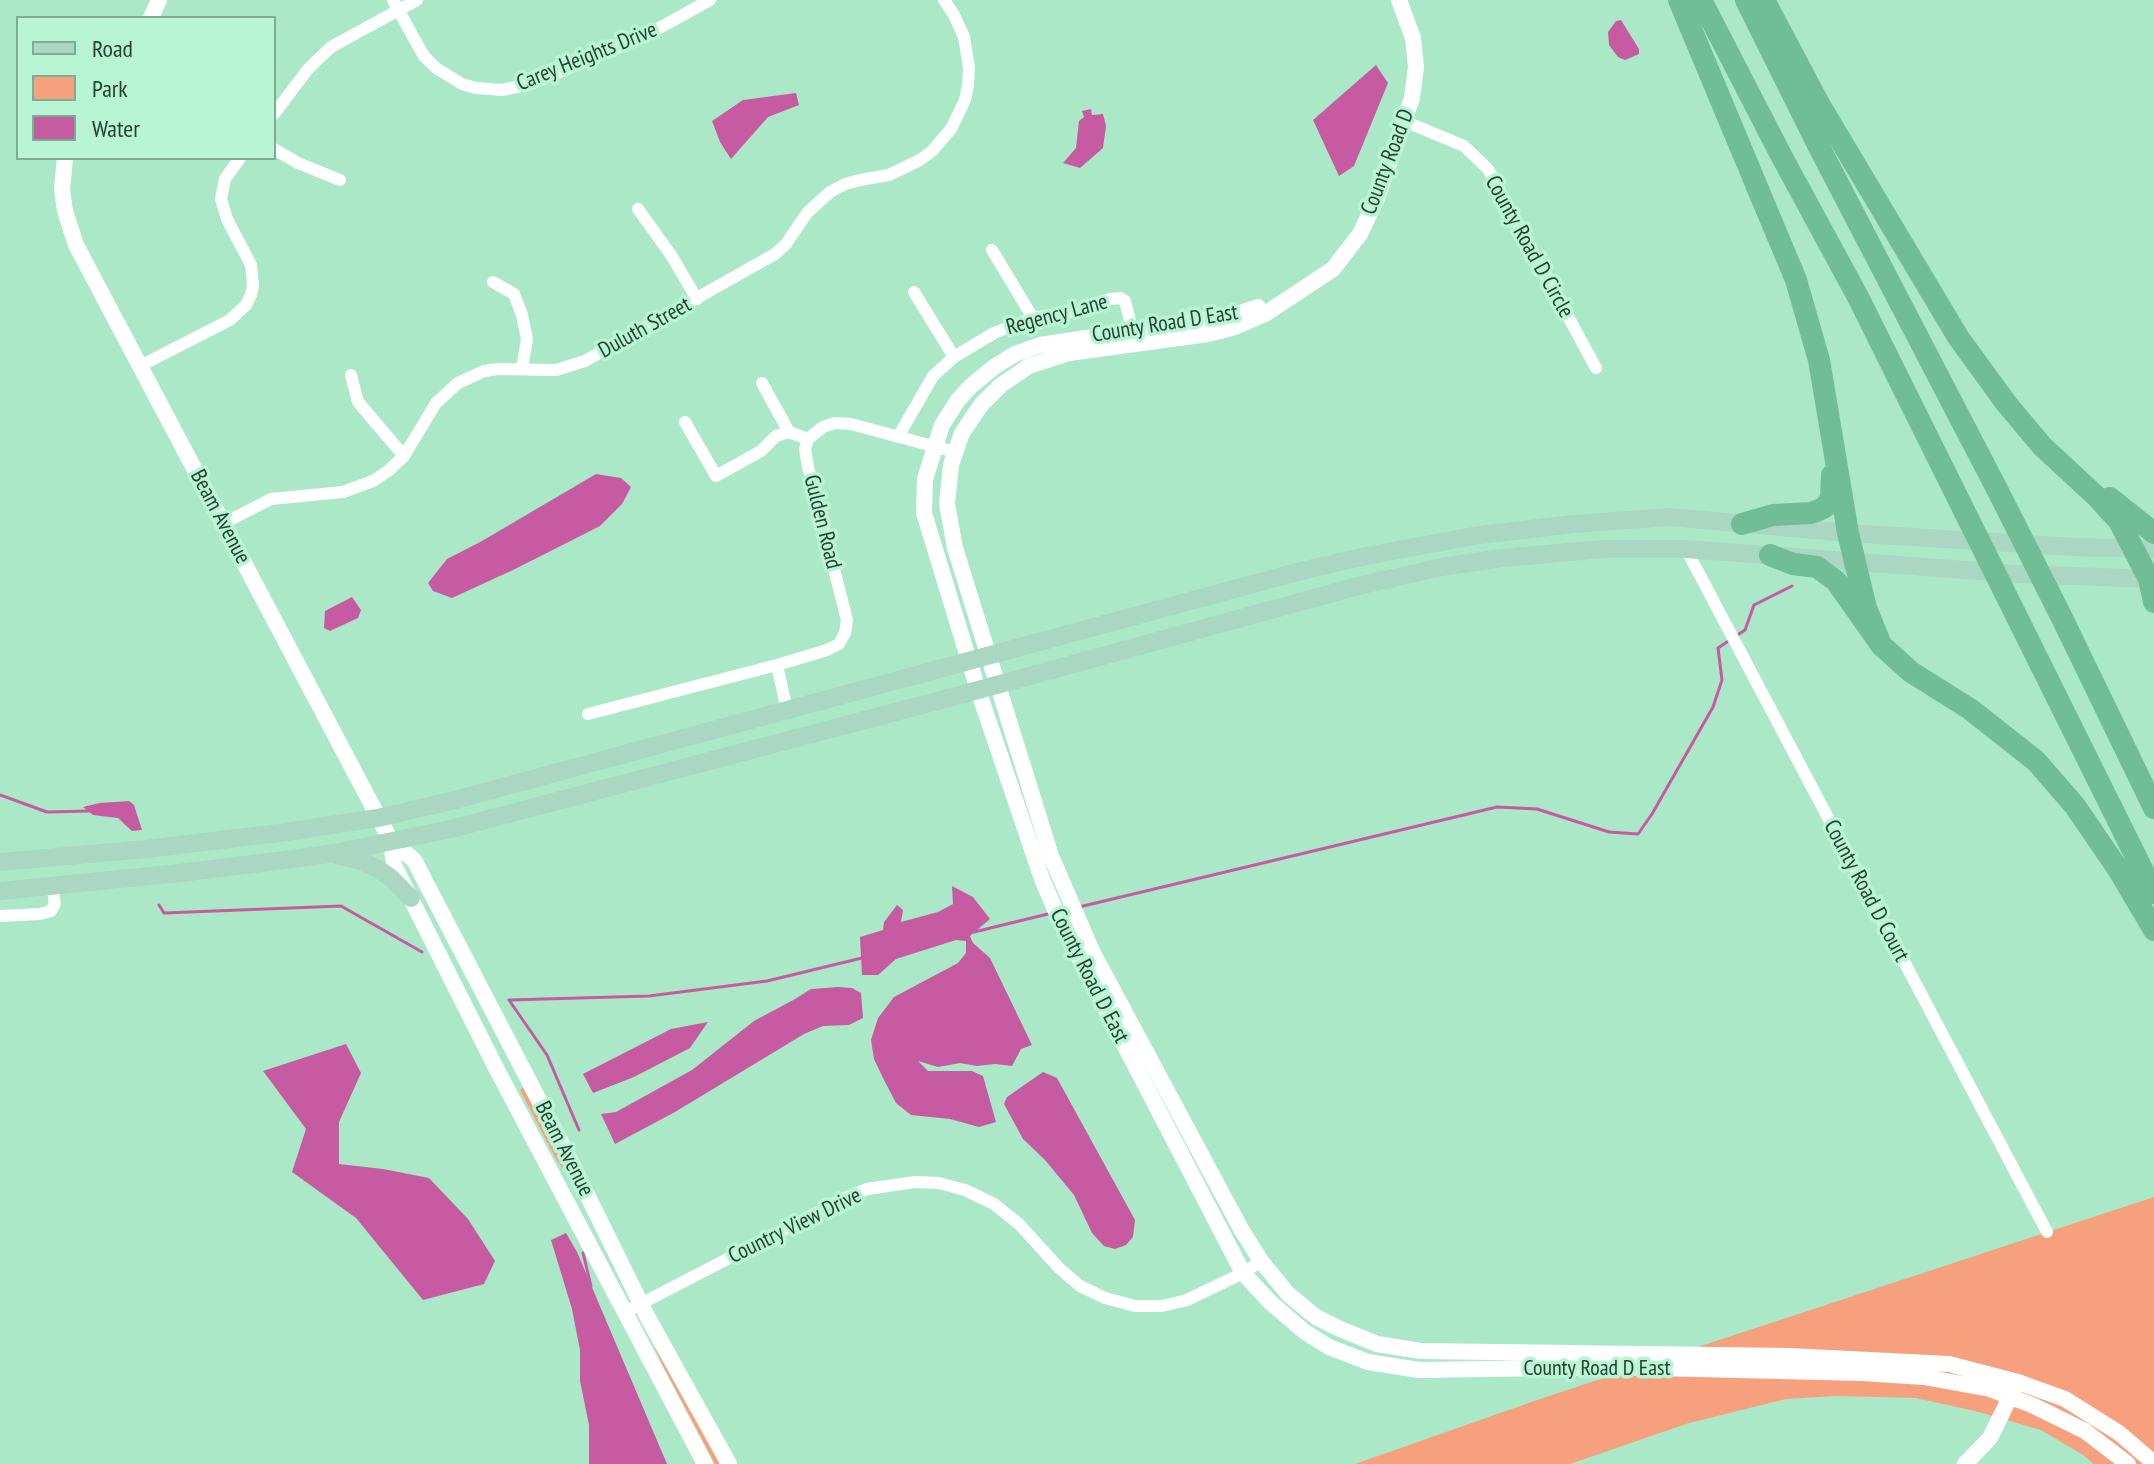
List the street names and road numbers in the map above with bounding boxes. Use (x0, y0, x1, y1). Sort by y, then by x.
street label: Carey Heights Drive (513, 17, 661, 97)
street label: County Road D (1356, 106, 1420, 218)
street label: County Road D Circle (1479, 171, 1579, 323)
street label: Regency Lane (1003, 289, 1111, 341)
street label: Duluth Street (594, 292, 696, 364)
street label: County Road D East (1090, 299, 1240, 349)
street label: Beam Avenue (184, 465, 256, 569)
street label: Gulden Road (798, 472, 846, 572)
street label: County Road D Court (1818, 816, 1914, 966)
street label: County Road D East (1044, 904, 1134, 1048)
street label: Beam Avenue (529, 1097, 599, 1201)
street label: Country View Drive (724, 1182, 866, 1270)
street label: County Road D East (1523, 1356, 1671, 1382)

